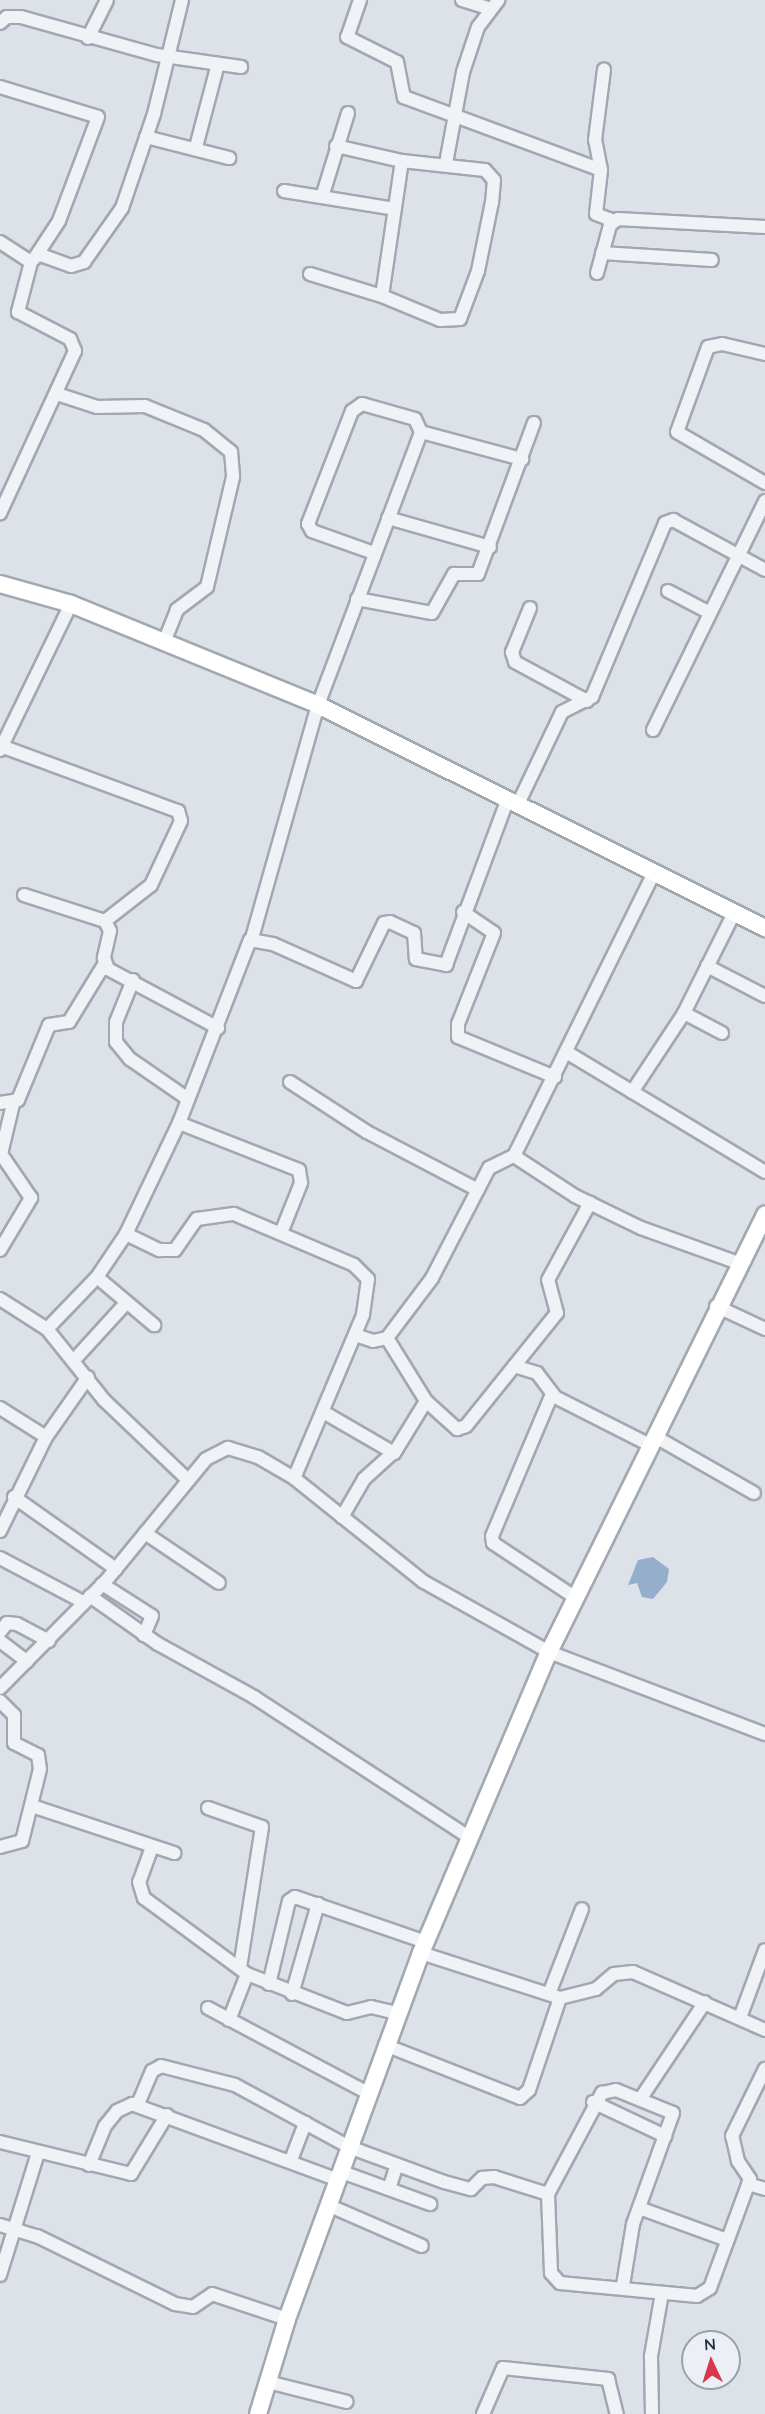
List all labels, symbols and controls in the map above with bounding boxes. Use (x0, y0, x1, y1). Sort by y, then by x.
north arrow (681, 2330, 741, 2390)
text: N (703, 2334, 716, 2354)

